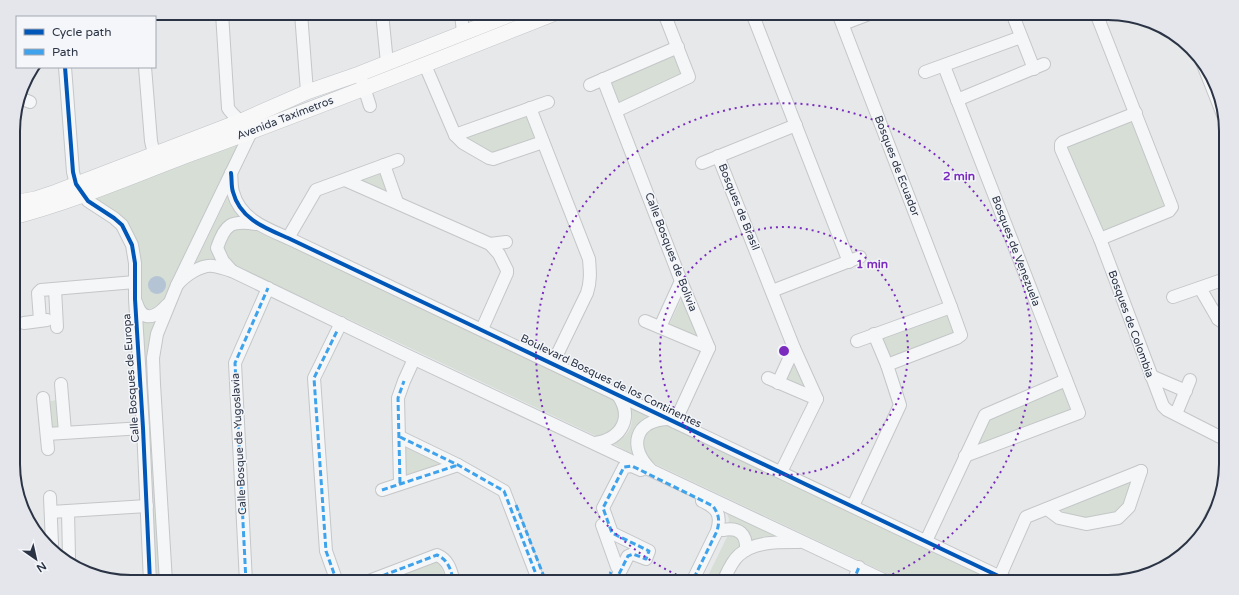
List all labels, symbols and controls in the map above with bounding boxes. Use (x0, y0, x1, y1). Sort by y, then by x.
legend (16, 16, 156, 68)
text: Cycle path (52, 25, 111, 39)
text: Path (52, 45, 78, 59)
street label: Avenida Taxímetros (235, 94, 335, 142)
street label: Bosques de Ecuador (872, 114, 923, 219)
street label: Bosques de Brasil (716, 162, 762, 252)
text: 2 min (943, 169, 975, 183)
street label: Calle Bosques de Bolivia (642, 191, 700, 313)
street label: Bosques de Venezuela (989, 194, 1043, 308)
text: 1 min (856, 257, 888, 271)
street label: Bosques de Colombia (1106, 269, 1156, 379)
street label: Calle Bosques de Europa (120, 313, 142, 443)
street label: Boulevard Bosques de los Continentes (518, 331, 704, 431)
centre of rings (777, 344, 791, 358)
street label: Calle Bosque de Yugoslavia (229, 373, 249, 515)
north arrow (16, 539, 56, 579)
text: N (34, 559, 49, 575)

